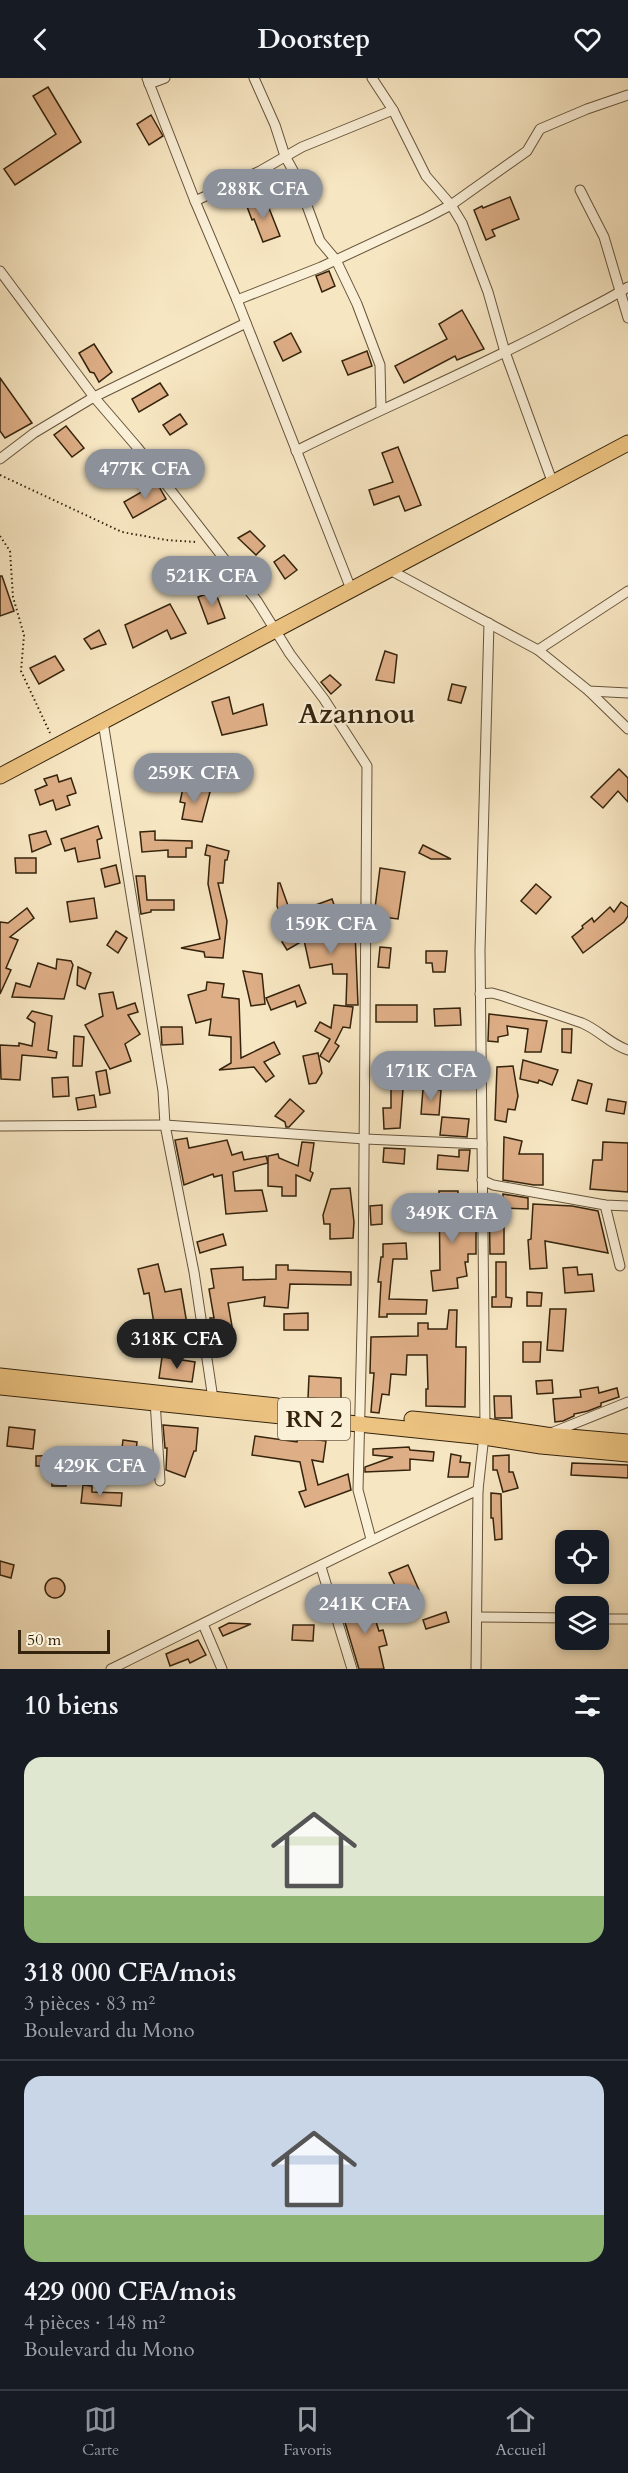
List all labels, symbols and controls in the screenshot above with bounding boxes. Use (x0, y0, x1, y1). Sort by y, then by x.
text: Doorstep (258, 21, 370, 58)
icon: back (24, 23, 57, 56)
icon: heart (571, 23, 604, 56)
pin: 288K CFA (201, 169, 325, 220)
text: 288K CFA (217, 175, 309, 202)
pin: 477K CFA (83, 449, 207, 500)
text: 477K CFA (99, 455, 191, 482)
pin: 521K CFA (150, 556, 274, 607)
text: 521K CFA (166, 562, 258, 589)
district label: Azannou (298, 695, 416, 733)
pin: 259K CFA (132, 753, 256, 804)
text: 259K CFA (148, 759, 240, 786)
pin: 159K CFA (269, 904, 393, 955)
text: 159K CFA (285, 910, 377, 937)
pin: 171K CFA (369, 1051, 493, 1102)
text: 171K CFA (385, 1057, 477, 1084)
pin: 349K CFA (390, 1193, 514, 1244)
text: 349K CFA (406, 1199, 498, 1226)
pin: 318K CFA (115, 1319, 239, 1370)
text: 318K CFA (131, 1325, 223, 1352)
road number: RN 2 (278, 1398, 350, 1440)
pin: 429K CFA (38, 1446, 162, 1497)
text: 429K CFA (54, 1452, 146, 1479)
map controls (555, 1530, 609, 1650)
button: locate (555, 1530, 609, 1584)
pin: 241K CFA (303, 1584, 427, 1635)
text: 241K CFA (319, 1590, 411, 1617)
button: layers (555, 1596, 609, 1650)
scale bar (18, 1627, 110, 1654)
text: 50 m (27, 1629, 61, 1651)
text: 10 biens (24, 1688, 119, 1723)
icon: filters (571, 1689, 604, 1722)
icon: home (260, 1796, 368, 1904)
text: 318 000 CFA/mois (24, 1955, 236, 1990)
text: 3 pièces · 83 m² (24, 1990, 155, 2017)
text: Boulevard du Mono (24, 2017, 194, 2044)
icon: home (260, 2115, 368, 2223)
text: 429 000 CFA/mois (24, 2274, 236, 2309)
text: 4 pièces · 148 m² (24, 2309, 165, 2336)
text: Boulevard du Mono (24, 2336, 194, 2363)
tab: Carte (82, 2403, 119, 2461)
tab: Favoris (283, 2403, 332, 2461)
tab: Accueil (495, 2403, 546, 2461)

